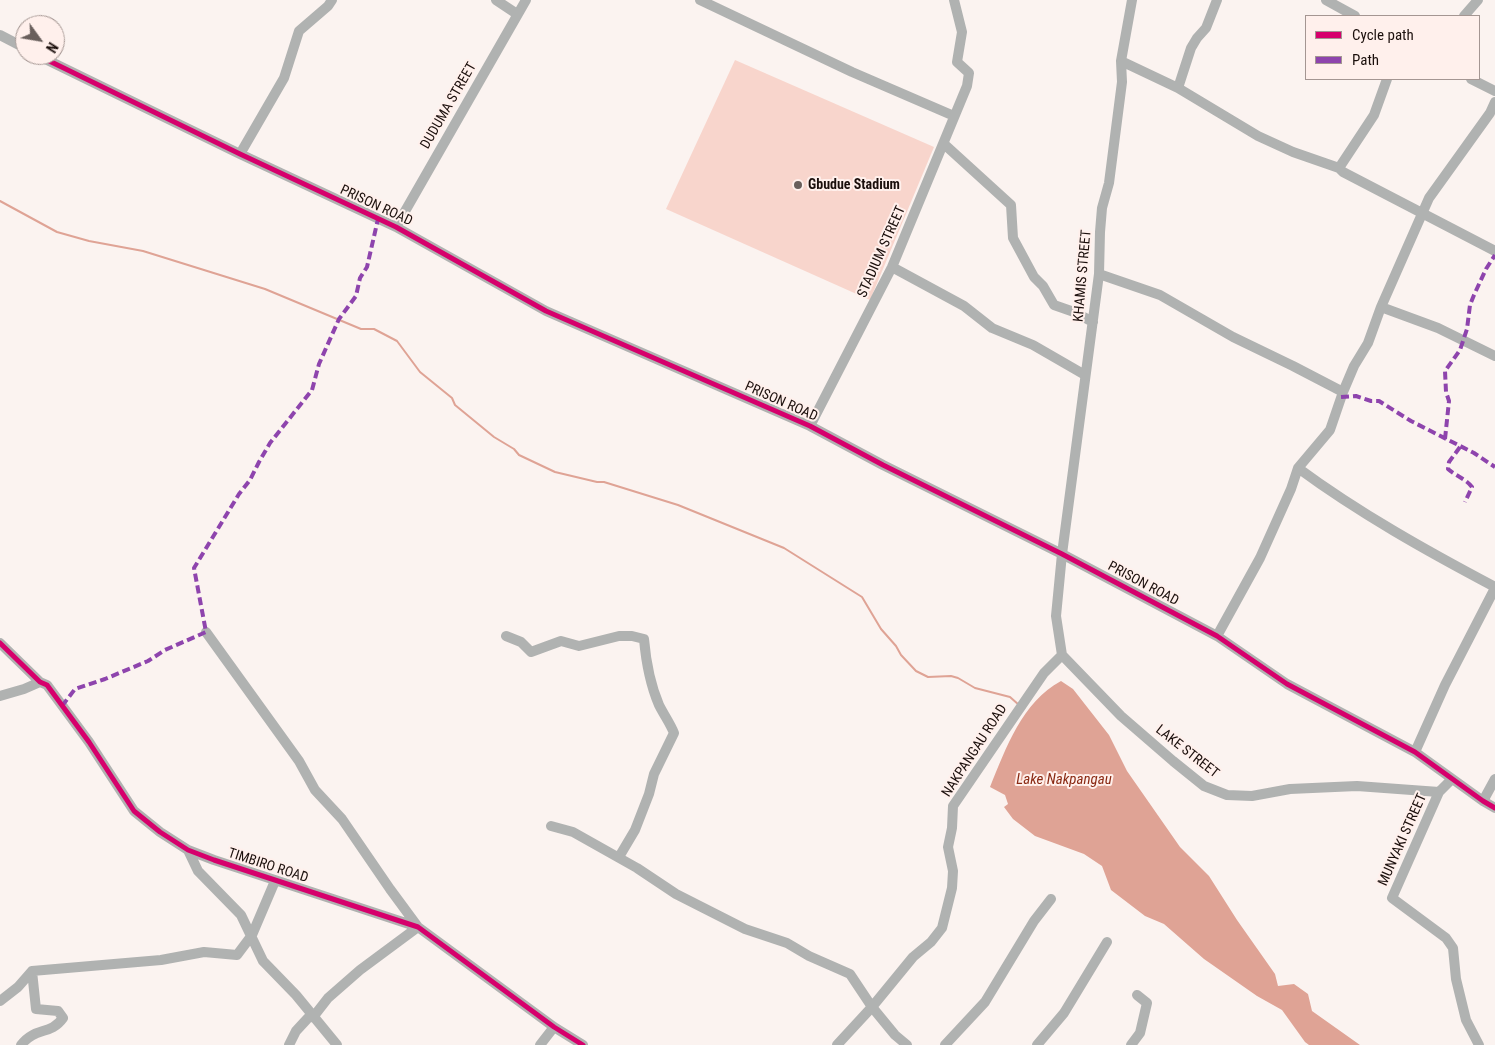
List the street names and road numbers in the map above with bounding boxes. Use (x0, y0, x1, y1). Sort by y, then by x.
street label: DUDUMA STREET (417, 60, 481, 152)
street label: PRISON ROAD (337, 182, 415, 230)
street label: STADIUM STREET (854, 204, 910, 300)
street label: KHAMIS STREET (1071, 229, 1095, 323)
street label: PRISON ROAD (742, 378, 820, 426)
street label: PRISON ROAD (1105, 558, 1181, 610)
street label: NAKPANGAU ROAD (939, 701, 1011, 801)
street label: LAKE STREET (1152, 722, 1222, 782)
street label: MUNYAKI STREET (1375, 791, 1431, 889)
street label: TIMBIRO ROAD (226, 845, 310, 887)

